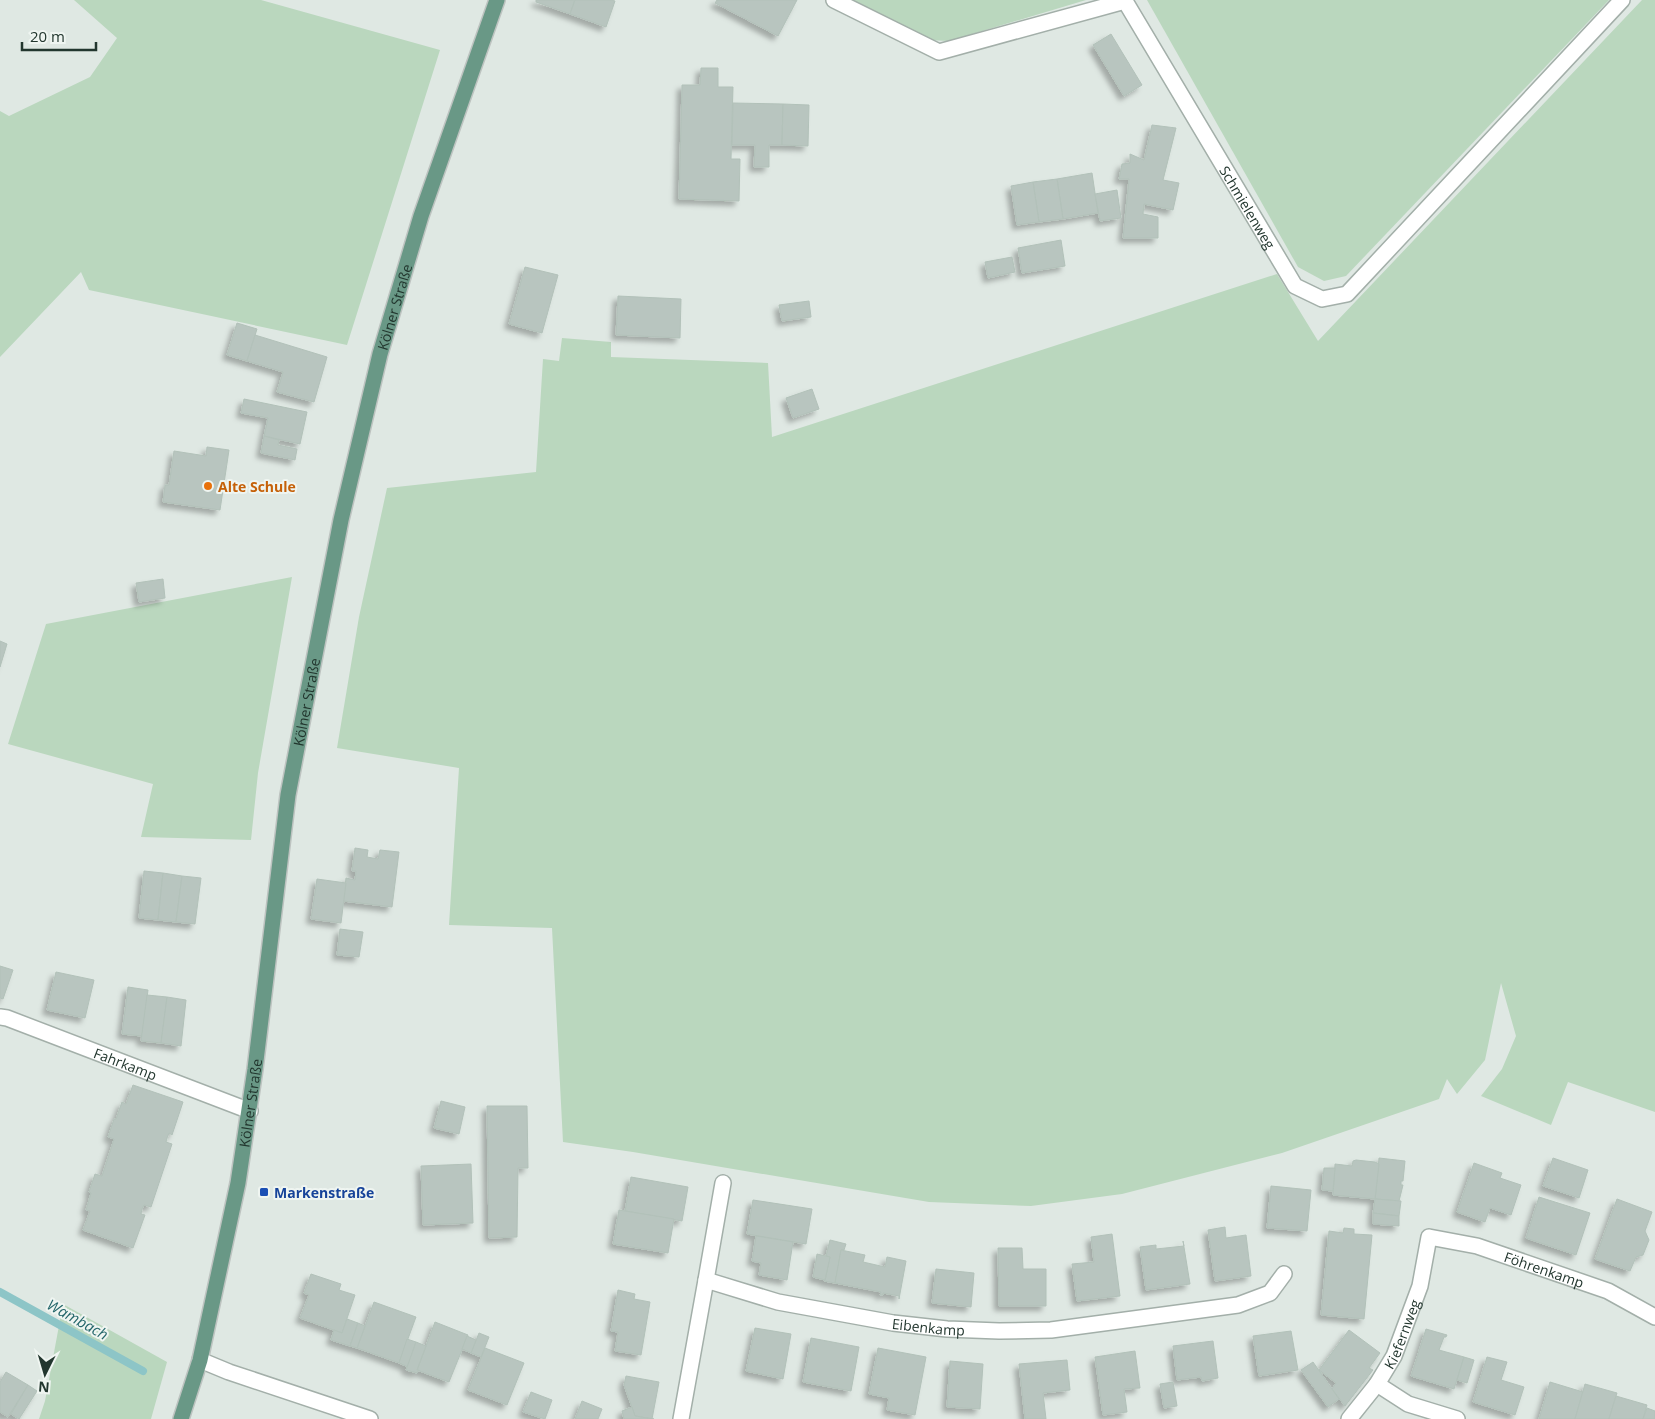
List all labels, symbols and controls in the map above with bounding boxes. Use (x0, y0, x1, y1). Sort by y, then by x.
scale bar (22, 20, 96, 52)
text: 20 m (30, 26, 65, 46)
street label: Schmielenweg (1216, 162, 1280, 253)
street label: Kölner Straße (372, 261, 416, 352)
place label: Alte Schule (218, 477, 296, 496)
marker: Alte Schule (202, 480, 214, 492)
street label: Kölner Straße (288, 656, 324, 748)
street label: Fahrkamp (91, 1043, 160, 1084)
street label: Kölner Straße (234, 1057, 266, 1148)
place label: Markenstraße (274, 1183, 374, 1202)
marker: Markenstraße (258, 1186, 270, 1198)
street label: Föhrenkamp (1502, 1247, 1587, 1292)
water label: Wambach (44, 1294, 112, 1344)
street label: Kiefernweg (1379, 1296, 1424, 1372)
street label: Eibenkamp (891, 1313, 965, 1339)
north arrow (20, 1349, 70, 1399)
text: N (37, 1377, 50, 1397)

